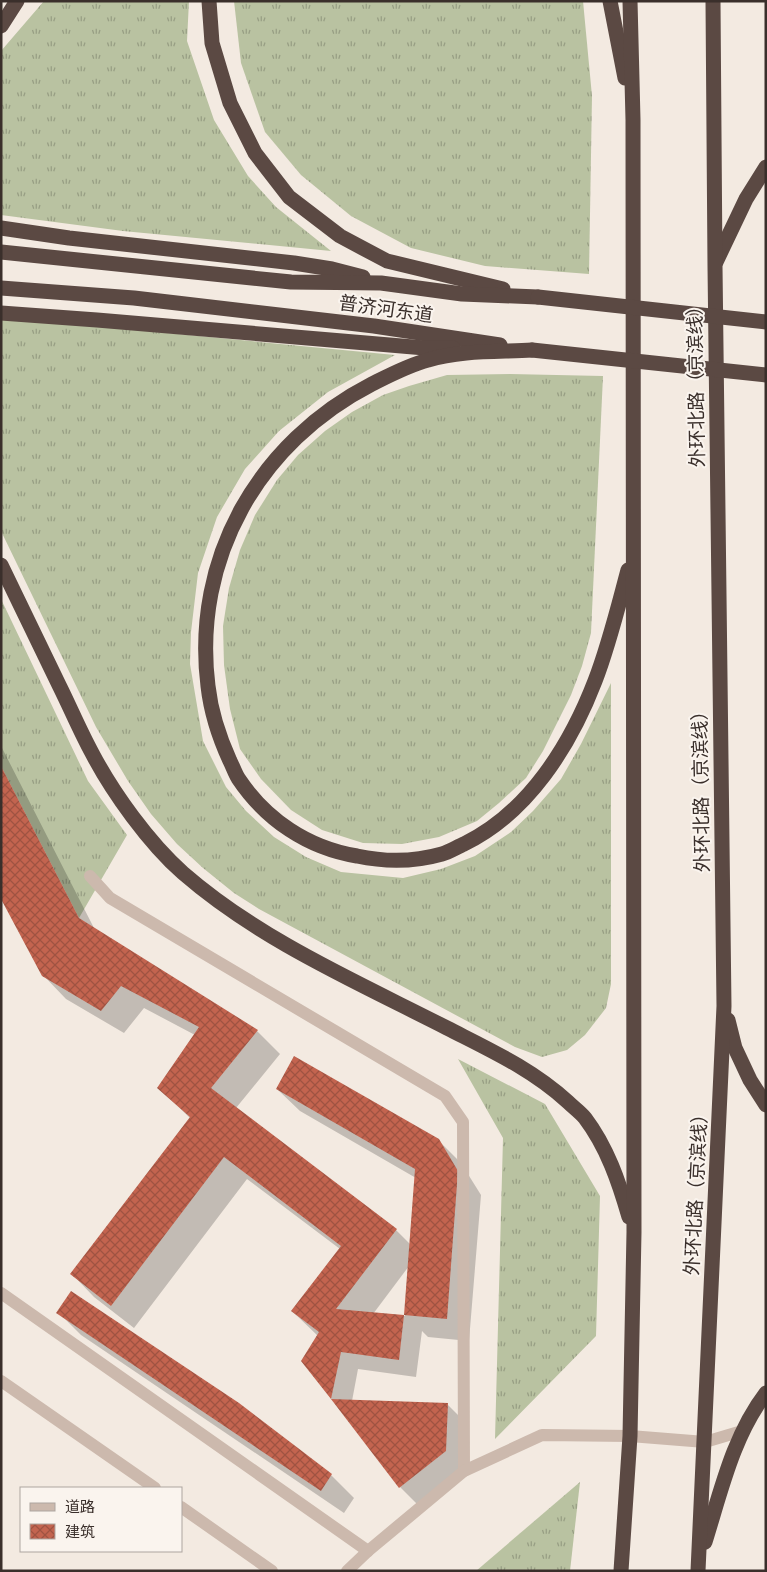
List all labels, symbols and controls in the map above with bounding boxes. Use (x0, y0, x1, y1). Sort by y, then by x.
street label: 普济河东道 (337, 290, 435, 328)
street label: 外环北路（京滨线） (682, 296, 710, 468)
street label: 外环北路（京滨线） (687, 701, 715, 873)
street label: 外环北路（京滨线） (679, 1104, 713, 1276)
legend (20, 1487, 182, 1552)
text: 道路 (65, 1497, 95, 1516)
text: 建筑 (65, 1522, 95, 1541)

